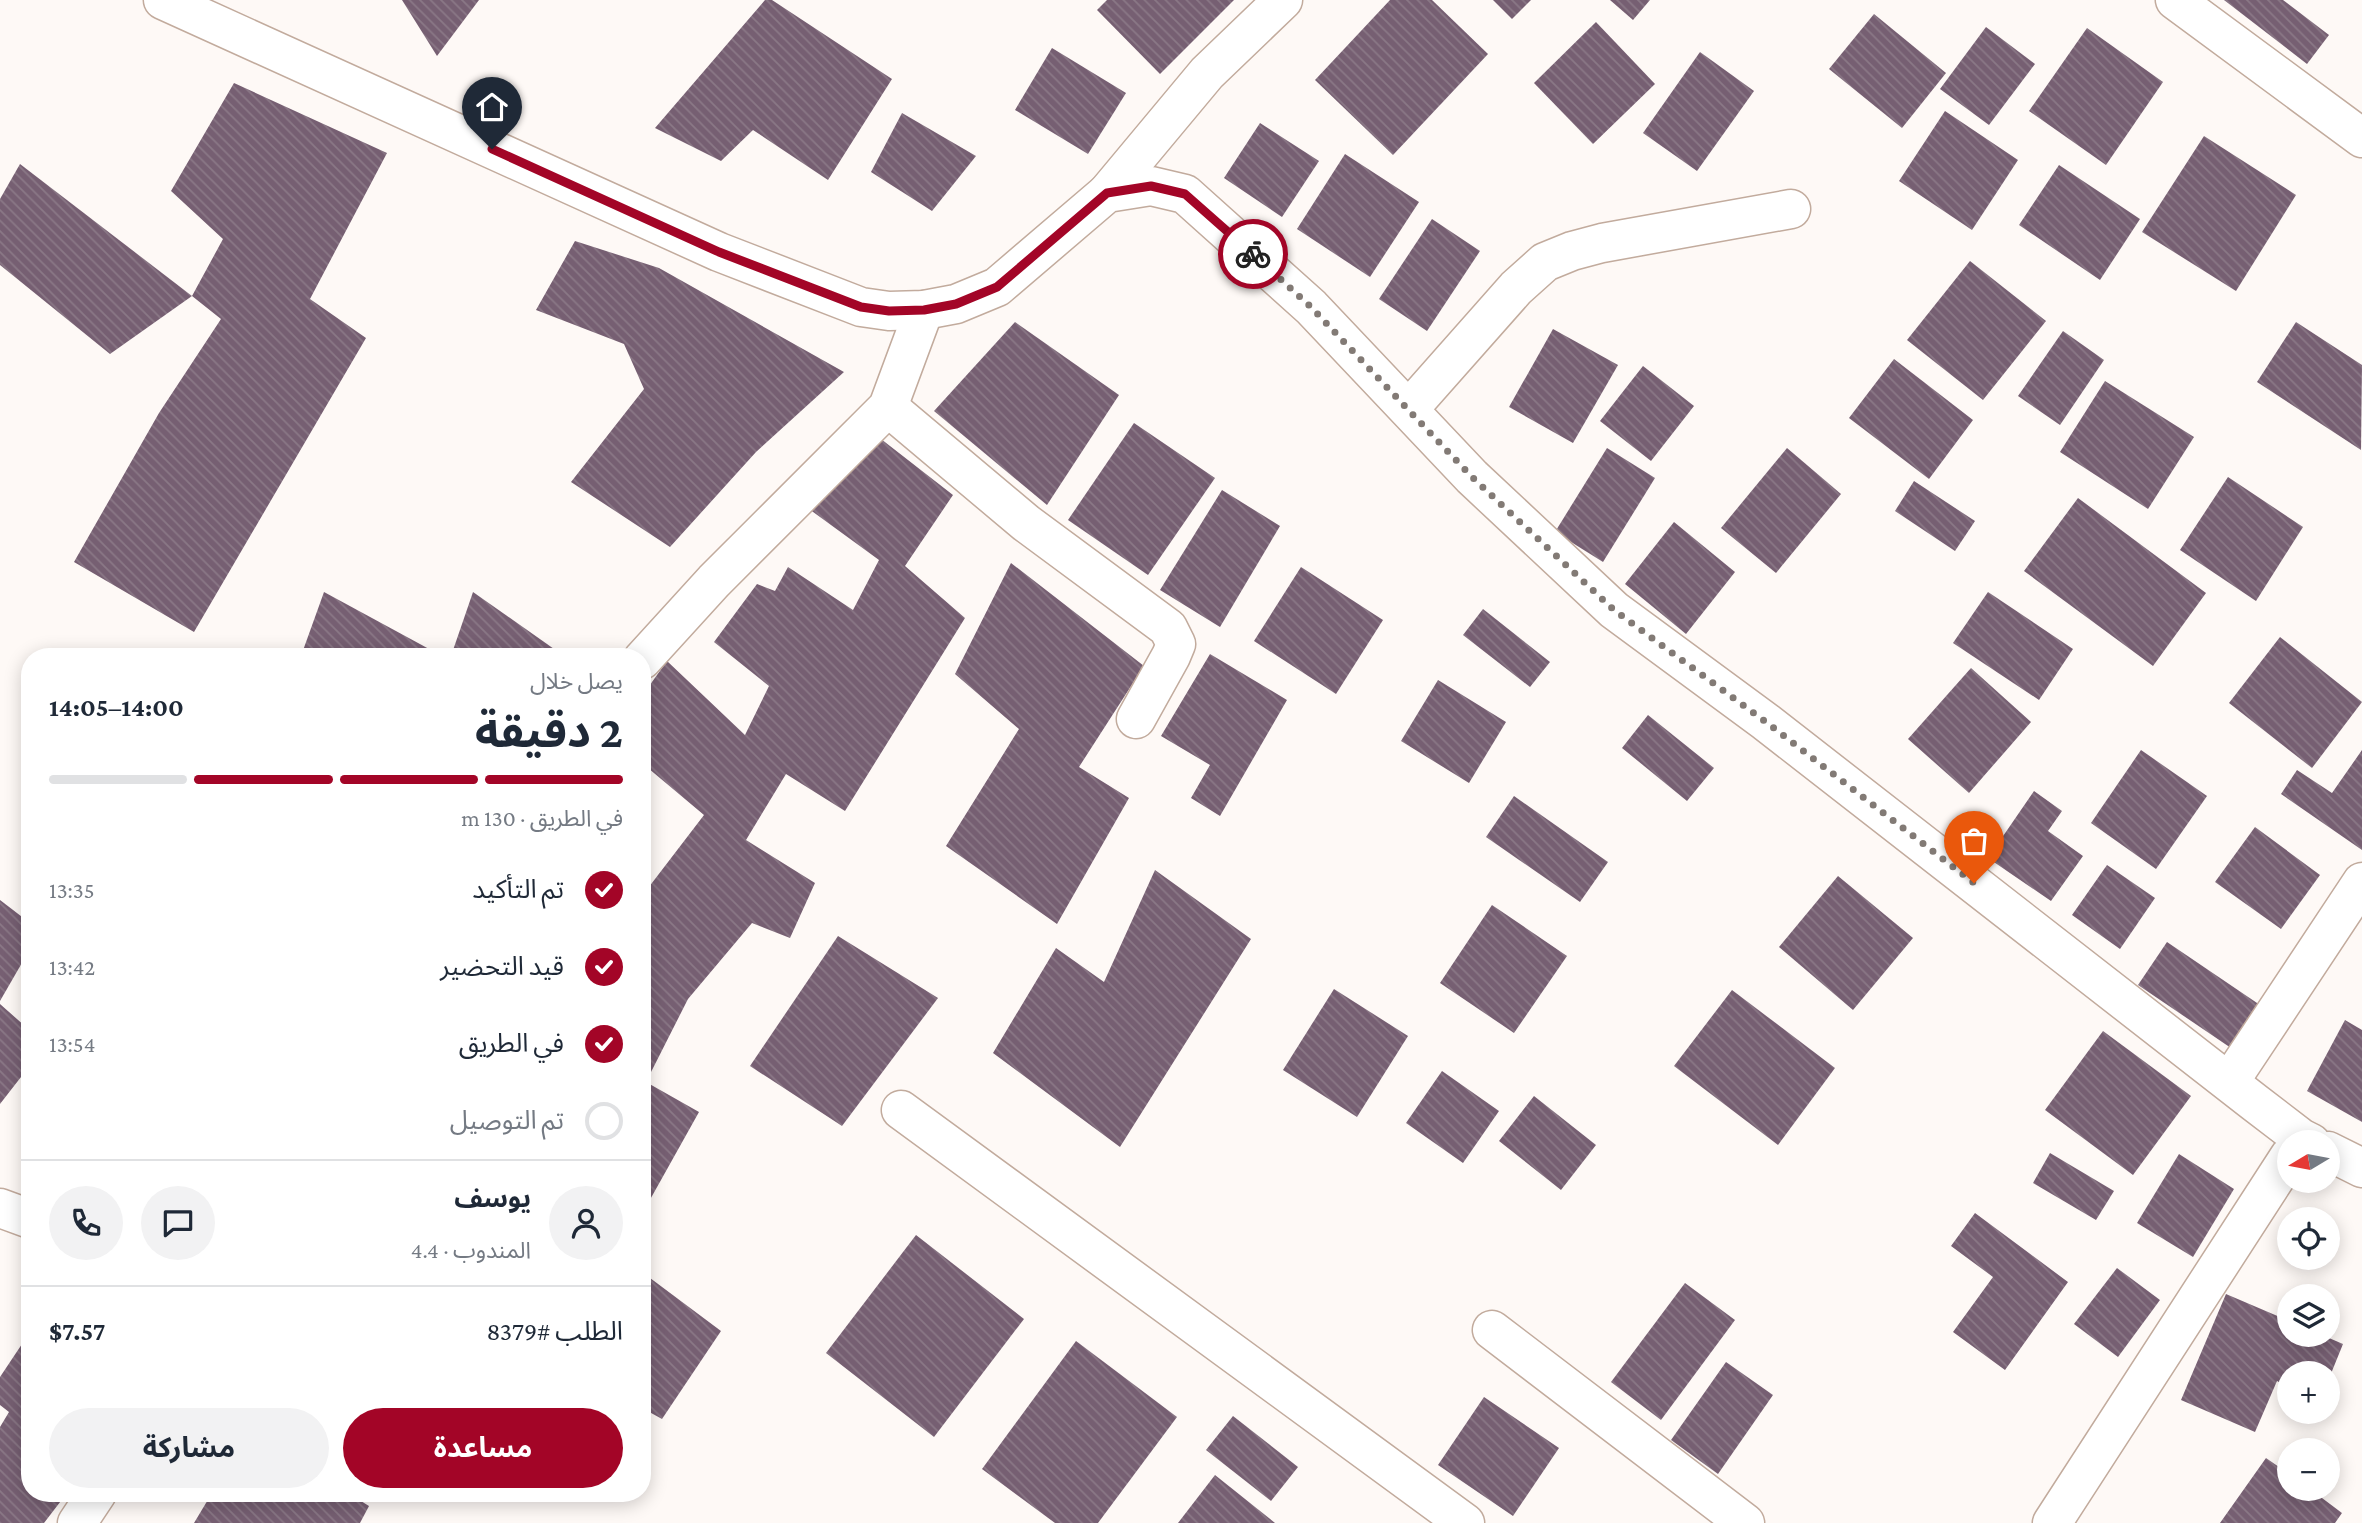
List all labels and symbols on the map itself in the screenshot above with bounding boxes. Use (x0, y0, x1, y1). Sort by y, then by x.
pin (462, 77, 522, 149)
courier (1218, 219, 1288, 289)
pin (1944, 811, 2004, 883)
north arrow (2277, 1130, 2340, 1194)

